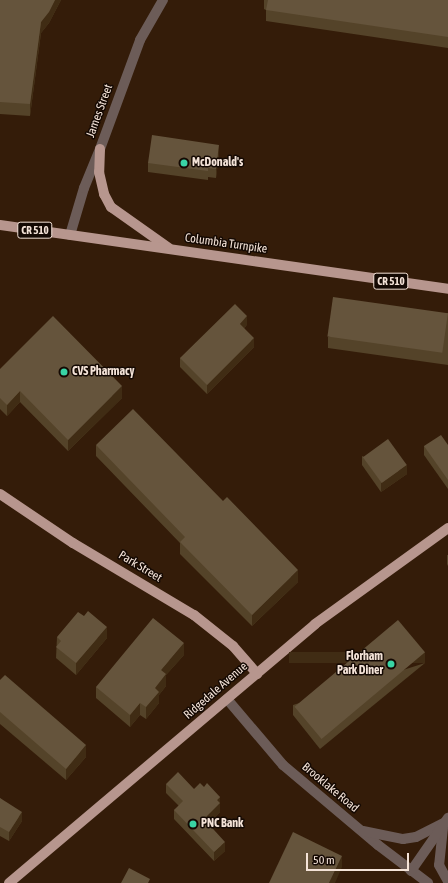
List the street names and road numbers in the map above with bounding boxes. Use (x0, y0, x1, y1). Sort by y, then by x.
street label: James Street (84, 82, 116, 140)
road number: CR 510 (17, 221, 53, 239)
street label: Columbia Turnpike (184, 231, 268, 257)
road number: CR 510 (373, 272, 409, 290)
street label: Park Street (116, 548, 164, 586)
street label: Ridgedale Avenue (181, 660, 251, 722)
street label: Brooklake Road (299, 760, 361, 816)

